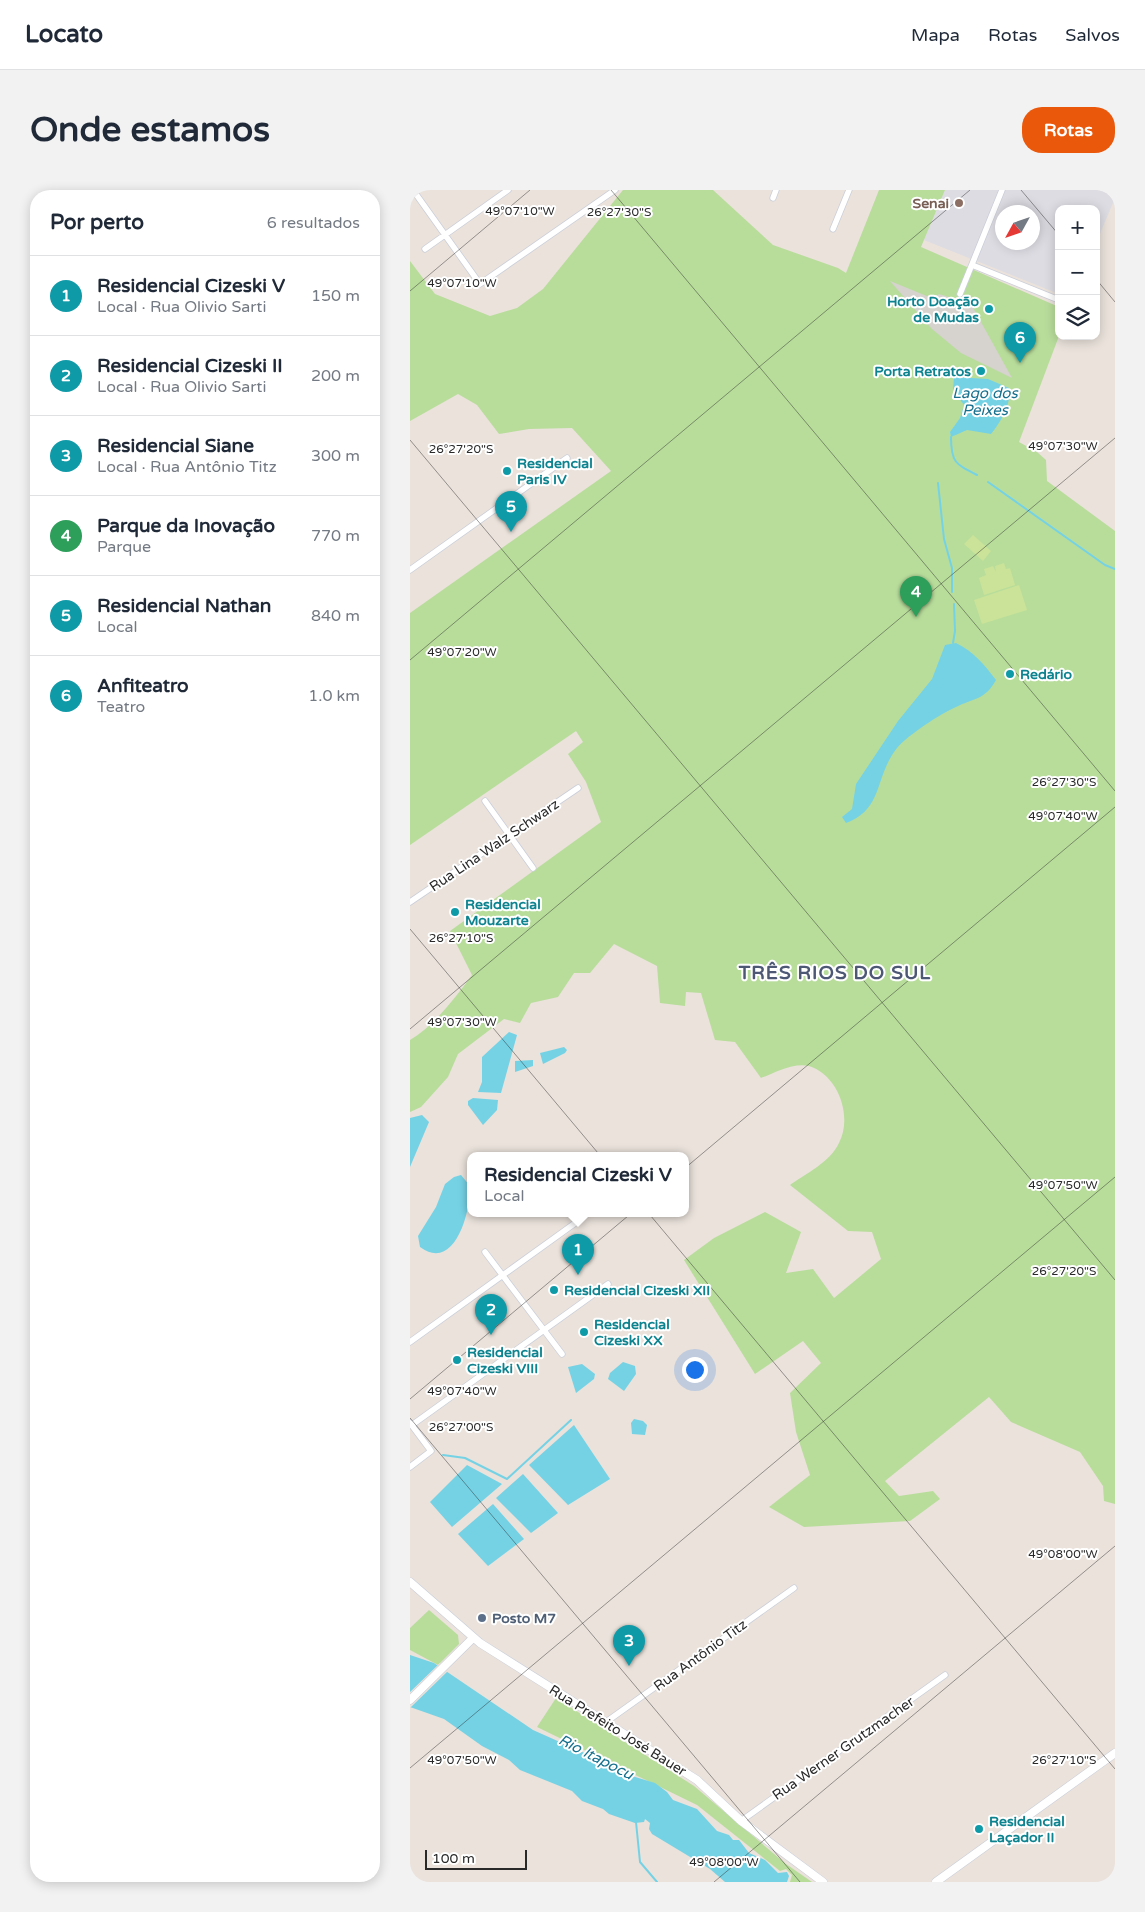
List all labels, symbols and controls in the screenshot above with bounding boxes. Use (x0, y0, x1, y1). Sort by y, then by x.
text: Locato (25, 20, 103, 49)
text: Mapa (911, 24, 960, 46)
text: Rotas (988, 24, 1037, 46)
text: Salvos (1065, 24, 1120, 46)
button: Rotas (1022, 107, 1115, 153)
text: Onde estamos (30, 109, 270, 151)
place label: Senai (913, 195, 949, 212)
marker: Senai (953, 197, 965, 209)
text: 49°07'10"W (485, 204, 555, 218)
text: 26°27'30"S (587, 205, 651, 219)
north arrow (995, 205, 1040, 250)
map controls (1055, 205, 1100, 340)
button: + (1055, 205, 1100, 250)
text: Por perto (50, 210, 144, 235)
text: 6 resultados (267, 213, 360, 233)
button: − (1055, 250, 1100, 295)
text: Residencial Cizeski V (97, 275, 285, 297)
text: 49°07'10"W (427, 276, 497, 290)
text: 1 (61, 286, 71, 306)
text: 150 m (311, 286, 360, 306)
place label: Horto Doação de Mudas (887, 293, 979, 326)
button: layers (1055, 295, 1100, 340)
text: Local · Rua Olivio Sarti (97, 297, 266, 317)
marker: Horto Doação de Mudas (983, 303, 995, 315)
pin: 6 (1004, 322, 1036, 363)
text: Residencial Cizeski II (97, 355, 283, 377)
place label: Porta Retratos (874, 363, 971, 380)
marker: Porta Retratos (975, 365, 987, 377)
text: 2 (61, 366, 71, 386)
text: 200 m (311, 366, 360, 386)
text: Local · Rua Olivio Sarti (97, 377, 266, 397)
water label: Lago dos Peixes (952, 384, 1019, 419)
text: Residencial Siane (97, 435, 254, 457)
text: 49°07'30"W (1028, 439, 1098, 453)
text: 26°27'20"S (429, 442, 493, 456)
text: 3 (61, 446, 71, 466)
text: 300 m (311, 446, 360, 466)
place label: Residencial Paris IV (517, 455, 593, 488)
text: Local · Rua Antônio Titz (97, 457, 277, 477)
marker: Residencial Paris IV (501, 465, 513, 477)
pin: 5 (495, 491, 527, 532)
text: Parque da Inovação (97, 515, 275, 537)
text: 4 (61, 526, 71, 546)
text: 770 m (311, 526, 360, 546)
text: Parque (97, 537, 151, 557)
pin: 4 (900, 576, 932, 617)
text: Residencial Nathan (97, 595, 271, 617)
text: 5 (61, 606, 71, 626)
text: 840 m (311, 606, 360, 626)
text: Local (97, 617, 137, 637)
text: 49°07'20"W (427, 645, 497, 659)
place label: Redário (1020, 666, 1072, 683)
marker: Redário (1004, 668, 1016, 680)
text: Anfiteatro (97, 675, 189, 697)
text: 6 (61, 686, 71, 706)
text: 1.0 km (308, 686, 360, 706)
text: Teatro (97, 697, 145, 717)
text: 26°27'30"S (1032, 775, 1096, 789)
street label: Rua Lina Walz Schwarz (426, 796, 562, 895)
text: 49°07'40"W (1028, 809, 1098, 823)
place label: Residencial Mouzarte (465, 896, 541, 929)
marker: Residencial Mouzarte (449, 906, 461, 918)
text: 26°27'10"S (429, 931, 493, 945)
district label: TRÊS RIOS DO SUL (738, 961, 931, 984)
text: 49°07'30"W (427, 1015, 497, 1029)
popup (467, 1152, 689, 1217)
text: Residencial Cizeski V (484, 1164, 672, 1186)
text: 49°07'50"W (1028, 1178, 1098, 1192)
text: Local (484, 1186, 524, 1206)
pin: 1 (562, 1234, 594, 1275)
text: 26°27'20"S (1032, 1264, 1096, 1278)
place label: Residencial Cizeski XII (564, 1282, 710, 1299)
marker: Residencial Cizeski XII (548, 1284, 560, 1296)
pin: 2 (475, 1294, 507, 1335)
place label: Residencial Cizeski XX (594, 1316, 670, 1349)
marker: Residencial Cizeski XX (578, 1326, 590, 1338)
place label: Residencial Cizeski VIII (467, 1344, 543, 1377)
marker: Residencial Cizeski VIII (451, 1354, 463, 1366)
your location (682, 1357, 708, 1383)
text: 49°07'40"W (427, 1384, 497, 1398)
text: 26°27'00"S (429, 1420, 493, 1434)
text: 49°08'00"W (1028, 1547, 1098, 1561)
place label: Posto M7 (492, 1610, 556, 1627)
marker: Posto M7 (476, 1612, 488, 1624)
street label: Rua Antônio Titz (650, 1616, 750, 1695)
pin: 3 (613, 1625, 645, 1666)
street label: Rua Prefeito José Bauer (546, 1681, 690, 1780)
street label: Rua Werner Grutzmacher (769, 1693, 918, 1804)
water label: Rio Itapocu (556, 1730, 637, 1784)
text: 49°07'50"W (427, 1753, 497, 1767)
text: 26°27'10"S (1032, 1753, 1096, 1767)
place label: Residencial Laçador II (989, 1813, 1065, 1846)
marker: Residencial Laçador II (973, 1823, 985, 1835)
scale bar (425, 1847, 528, 1870)
text: 100 m (432, 1850, 475, 1867)
text: 49°08'00"W (689, 1855, 759, 1869)

